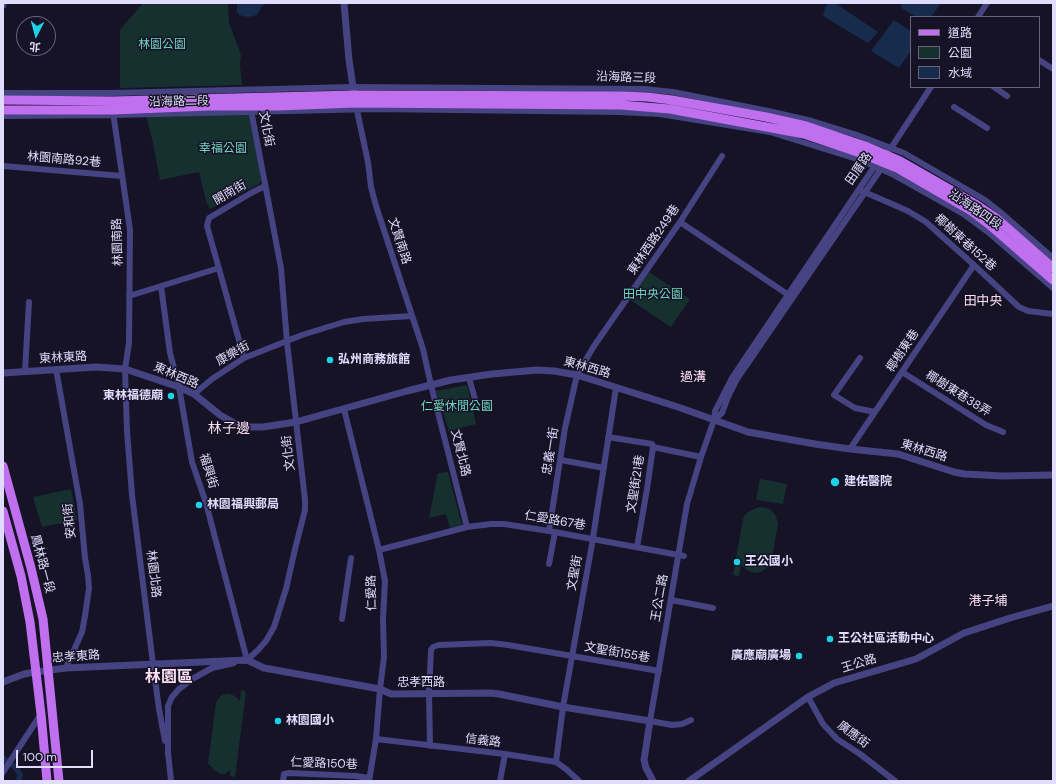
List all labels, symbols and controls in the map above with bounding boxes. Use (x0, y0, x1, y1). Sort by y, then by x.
north arrow (16, 16, 56, 56)
legend (910, 16, 1040, 88)
text: 道路 (948, 25, 972, 41)
park label: 林園公園 (138, 38, 186, 52)
text: 北 (29, 39, 41, 54)
text: 公園 (948, 45, 972, 61)
text: 水域 (948, 65, 972, 81)
street label: 沿海路三段 (596, 70, 656, 86)
street label: 沿海路二段 (149, 94, 209, 110)
street label: 文化街 (255, 110, 277, 148)
park label: 幸福公園 (199, 142, 247, 156)
street label: 林園南路92巷 (26, 150, 102, 170)
street label: 田厝路 (843, 150, 875, 188)
street label: 開南街 (211, 178, 249, 208)
street label: 沿海路四段 (946, 187, 1004, 233)
street label: 東林西路249巷 (625, 202, 683, 278)
street label: 椰樹東巷152巷 (931, 212, 999, 274)
street label: 文賢南路 (385, 216, 413, 266)
street label: 林園南路 (110, 218, 126, 266)
park label: 田中央公園 (623, 288, 683, 302)
district label: 田中央 (964, 294, 1002, 310)
street label: 椰樹東巷 (884, 327, 922, 375)
street label: 康樂街 (214, 339, 252, 369)
street label: 東林東路 (39, 350, 87, 366)
place label: 弘州商務旅館 (338, 353, 410, 367)
street label: 東林西路 (562, 354, 612, 382)
marker: 弘州商務旅館 (325, 355, 335, 365)
street label: 東林西路 (151, 360, 201, 392)
street label: 椰樹東巷38弄 (923, 368, 993, 420)
district label: 過溝 (680, 370, 706, 386)
place label: 東林福德廟 (103, 389, 163, 403)
marker: 東林福德廟 (166, 391, 176, 401)
park label: 仁愛休閒公園 (421, 400, 493, 414)
district label: 林子邊 (208, 421, 250, 437)
street label: 忠義一街 (540, 426, 562, 476)
street label: 文賢北路 (447, 428, 473, 478)
street label: 文化街 (280, 434, 298, 472)
street label: 東林西路 (899, 437, 949, 465)
street label: 福興街 (196, 452, 220, 490)
street label: 文聖街21巷 (624, 454, 648, 514)
place label: 建佑醫院 (844, 475, 892, 489)
marker: 建佑醫院 (829, 476, 841, 488)
place label: 林園福興郵局 (207, 498, 279, 512)
marker: 林園福興郵局 (194, 500, 204, 510)
street label: 安和街 (61, 502, 79, 540)
street label: 仁愛路67巷 (523, 509, 587, 533)
street label: 鳳林路一段 (27, 533, 57, 595)
street label: 林園北路 (143, 549, 163, 599)
street label: 文聖街 (565, 554, 585, 592)
place label: 王公國小 (745, 555, 793, 569)
marker: 王公國小 (732, 557, 742, 567)
street label: 王公二路 (649, 573, 671, 623)
street label: 仁愛路 (364, 575, 380, 611)
district label: 港子埔 (969, 594, 1007, 610)
place label: 王公社區活動中心 (838, 632, 934, 646)
marker: 王公社區活動中心 (825, 634, 835, 644)
street label: 文聖街155巷 (583, 640, 651, 666)
street label: 忠孝東路 (52, 648, 100, 666)
place label: 廣應廟廣場 (731, 649, 791, 663)
marker: 廣應廟廣場 (794, 651, 804, 661)
street label: 王公路 (840, 652, 878, 676)
district label: 林園區 (145, 668, 193, 688)
street label: 忠孝西路 (397, 676, 445, 690)
place label: 林園國小 (286, 714, 334, 728)
marker: 林園國小 (273, 716, 283, 726)
street label: 廣應街 (834, 718, 872, 752)
street label: 信義路 (464, 732, 502, 750)
scale bar (18, 742, 95, 768)
text: 100 m (23, 749, 57, 765)
street label: 仁愛路150巷 (290, 756, 358, 772)

